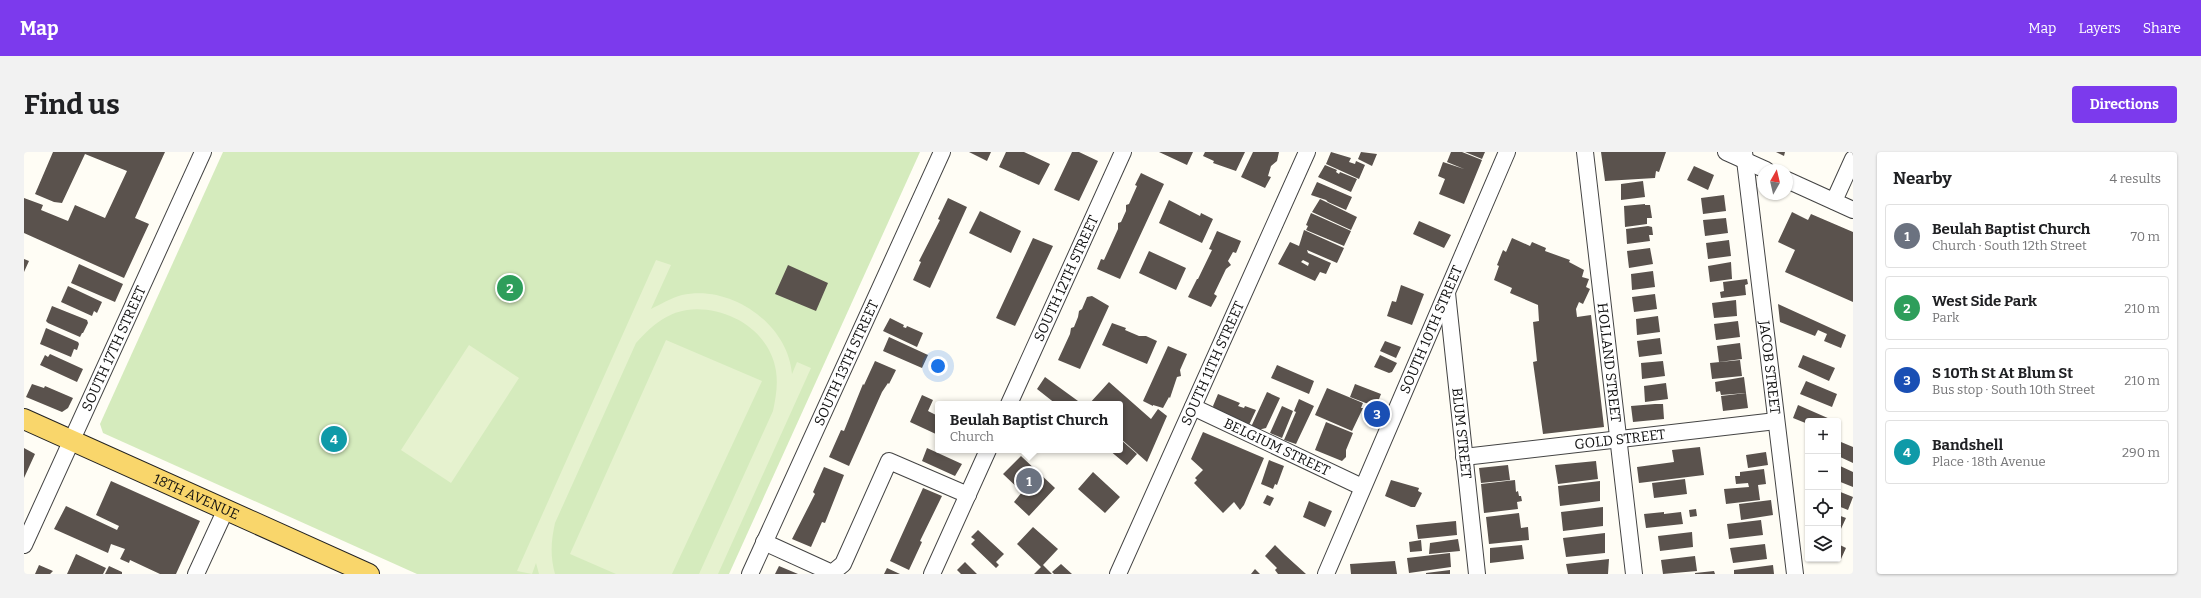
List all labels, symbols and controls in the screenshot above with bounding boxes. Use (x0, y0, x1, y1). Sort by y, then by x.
text: Map (20, 17, 59, 40)
text: Map (2028, 20, 2056, 37)
text: Layers (2078, 20, 2121, 37)
text: Share (2143, 20, 2181, 37)
button: Directions (2072, 86, 2177, 123)
text: Find us (24, 88, 120, 121)
north arrow (1757, 164, 1793, 200)
text: Nearby (1893, 168, 1952, 189)
text: 4 results (2109, 171, 2161, 186)
street label: SOUTH 12TH STREET (1030, 213, 1102, 344)
text: Beulah Baptist Church (1932, 220, 2090, 238)
text: 1 (1904, 229, 1910, 244)
text: 70 m (2130, 229, 2160, 244)
text: Church · South 12th Street (1932, 238, 2087, 253)
street label: SOUTH 10TH STREET (1396, 263, 1466, 396)
pin: 2 (497, 273, 523, 303)
street label: SOUTH 17TH STREET (78, 283, 149, 414)
text: West Side Park (1932, 292, 2037, 310)
street label: SOUTH 13TH STREET (810, 297, 882, 428)
street label: SOUTH 11TH STREET (1177, 298, 1248, 428)
text: 2 (1903, 301, 1911, 316)
text: 210 m (2124, 301, 2160, 316)
street label: HOLLAND STREET (1594, 302, 1625, 423)
text: Park (1932, 310, 1959, 325)
street label: JACOB STREET (1756, 319, 1784, 415)
your location (928, 356, 948, 376)
text: S 10Th St At Blum St (1932, 364, 2073, 382)
text: 3 (1903, 373, 1911, 388)
text: 210 m (2124, 373, 2160, 388)
text: Bus stop · South 10th Street (1932, 382, 2095, 397)
street label: BLUM STREET (1449, 387, 1475, 480)
pin: 3 (1364, 399, 1390, 429)
popup (935, 401, 1123, 453)
text: Beulah Baptist Church (950, 411, 1108, 429)
street label: BELGIUM STREET (1221, 414, 1333, 479)
map controls (1805, 418, 1841, 562)
button: + (1805, 418, 1841, 454)
pin: 4 (321, 424, 347, 454)
street label: GOLD STREET (1574, 425, 1666, 453)
text: Church (950, 429, 994, 444)
text: Bandshell (1932, 436, 2003, 454)
text: 4 (1903, 445, 1911, 460)
text: 290 m (2122, 445, 2160, 460)
button: − (1805, 454, 1841, 490)
text: Place · 18th Avenue (1932, 454, 2046, 469)
pin: 1 (1016, 466, 1042, 496)
street label: 18TH AVENUE (151, 470, 242, 523)
button: locate (1805, 490, 1841, 526)
button: layers (1805, 526, 1841, 562)

